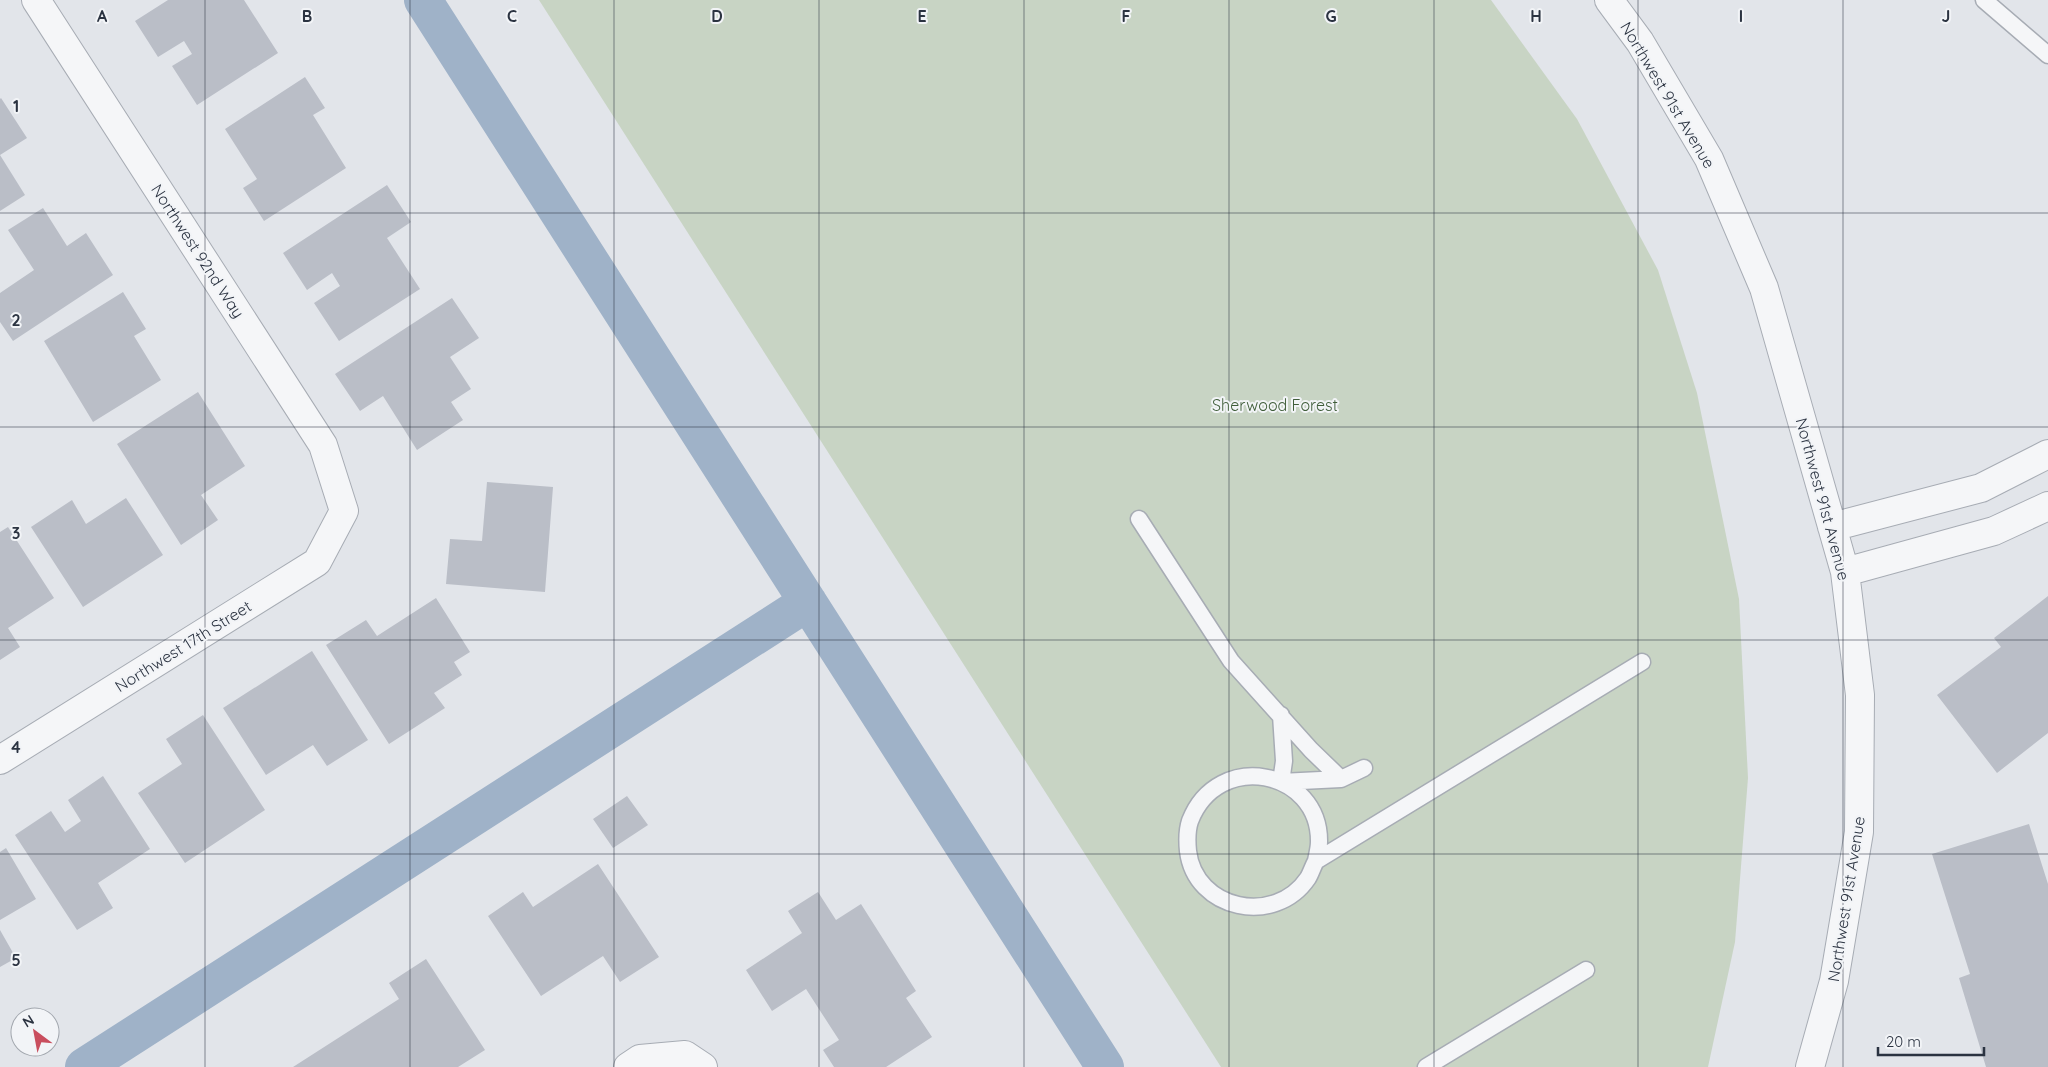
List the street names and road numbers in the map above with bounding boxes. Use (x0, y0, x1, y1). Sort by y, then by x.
street label: Northwest 91st Avenue (1616, 18, 1720, 172)
street label: Northwest 92nd Way (147, 180, 249, 322)
street label: Northwest 91st Avenue (1792, 416, 1854, 582)
street label: Northwest 17th Street (111, 596, 255, 696)
street label: Northwest 91st Avenue (1823, 815, 1869, 983)

